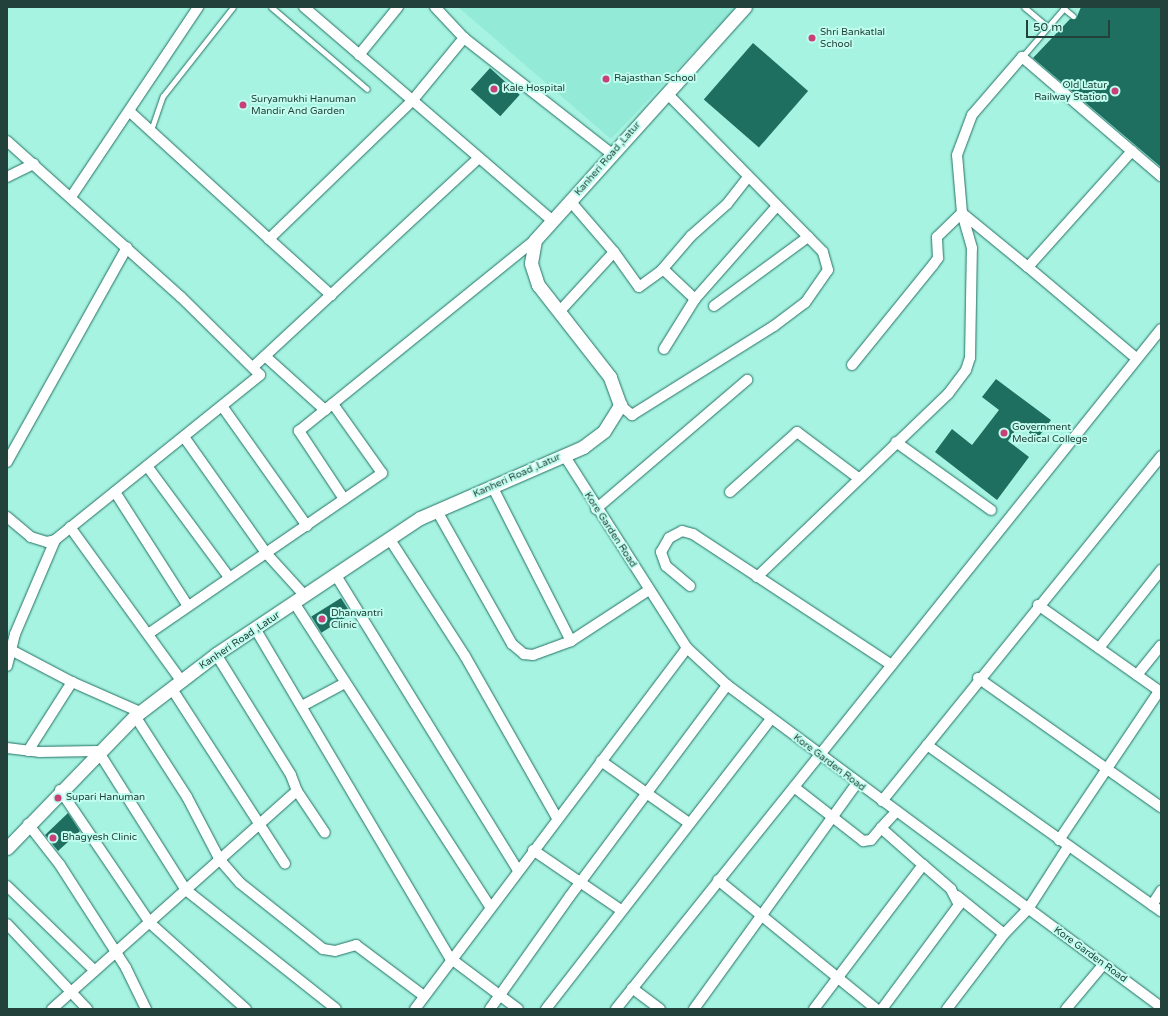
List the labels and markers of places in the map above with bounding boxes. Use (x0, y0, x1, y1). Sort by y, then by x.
place label: Shri Bankatlal School (820, 26, 885, 50)
marker: Shri Bankatlal School (807, 33, 817, 43)
place label: Rajasthan School (614, 73, 696, 85)
marker: Rajasthan School (601, 74, 611, 84)
place label: Old Latur Railway Station (1034, 79, 1107, 102)
marker: Kale Hospital (488, 83, 500, 95)
place label: Kale Hospital (503, 83, 565, 95)
marker: Old Latur Railway Station (1110, 86, 1120, 96)
place label: Suryamukhi Hanuman Mandir And Garden (251, 93, 356, 116)
marker: Suryamukhi Hanuman Mandir And Garden (238, 100, 248, 110)
place label: Government Medical College (1012, 421, 1087, 444)
marker: Government Medical College (999, 428, 1009, 438)
place label: Dhanvantri Clinic (331, 607, 383, 630)
marker: Dhanvantri Clinic (316, 613, 328, 625)
place label: Supari Hanuman (66, 792, 145, 804)
marker: Supari Hanuman (53, 793, 63, 803)
marker: Bhagyesh Clinic (47, 832, 59, 844)
place label: Bhagyesh Clinic (62, 832, 137, 844)

